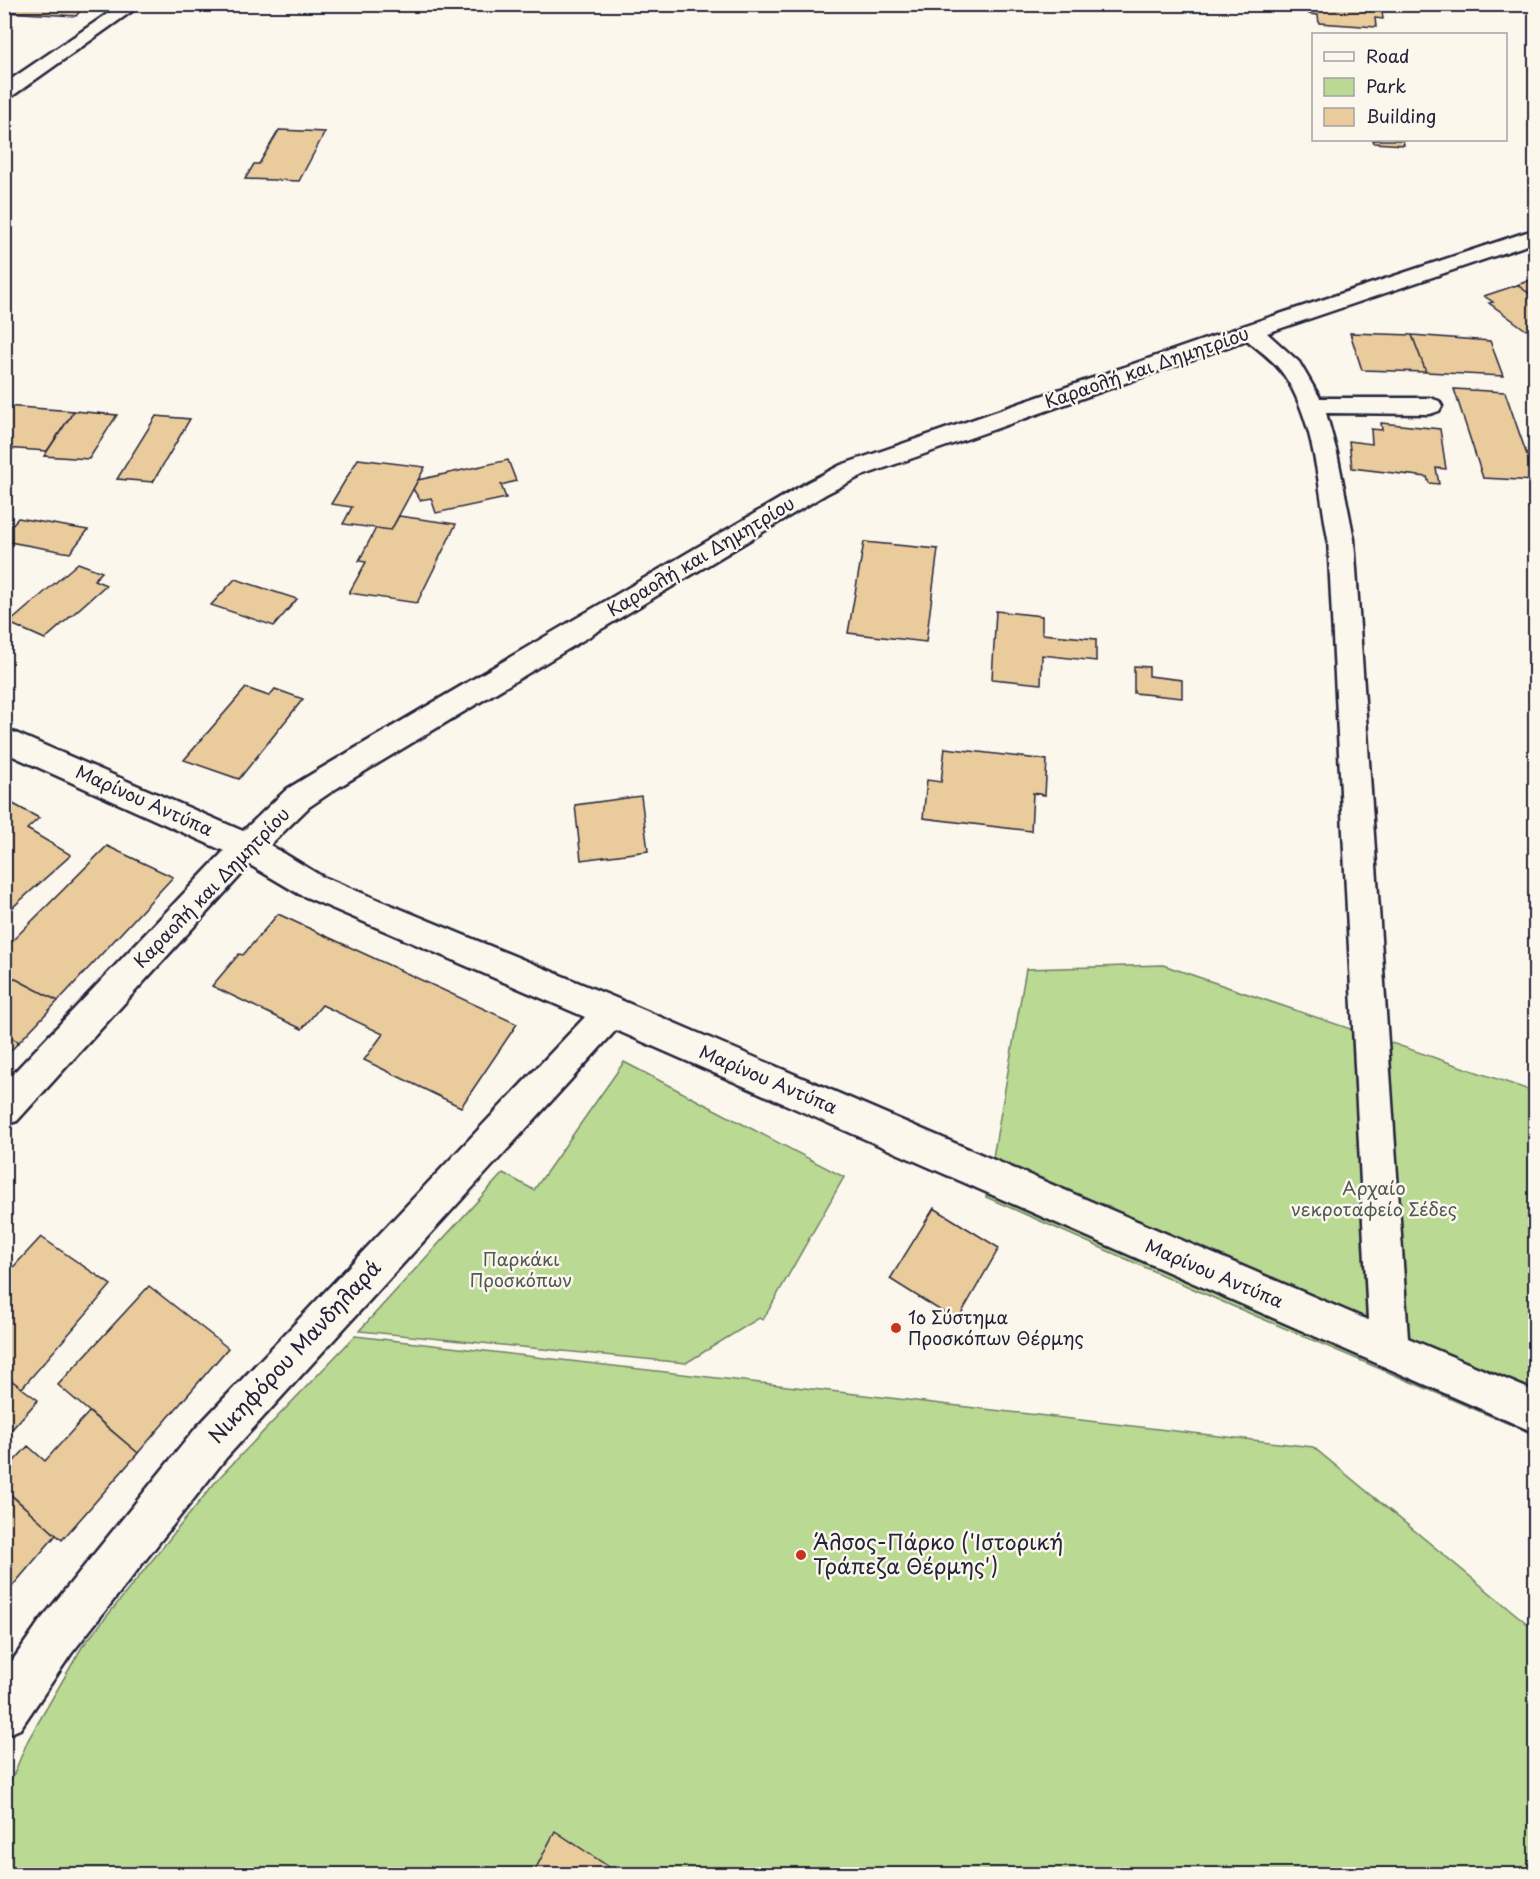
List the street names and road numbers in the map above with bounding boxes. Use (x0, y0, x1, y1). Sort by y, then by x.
street label: Καραολή και Δημητρίου (1041, 319, 1252, 414)
street label: Καραολή και Δημητρίου (601, 489, 799, 623)
street label: Μαρίνου Αντύπα (72, 757, 218, 842)
street label: Καραολή και Δημητρίου (127, 800, 295, 973)
street label: Μαρίνου Αντύπα (695, 1037, 842, 1120)
street label: Μαρίνου Αντύπα (1141, 1231, 1288, 1314)
street label: Νικηφόρου Μανδηλαρά (200, 1251, 388, 1450)

